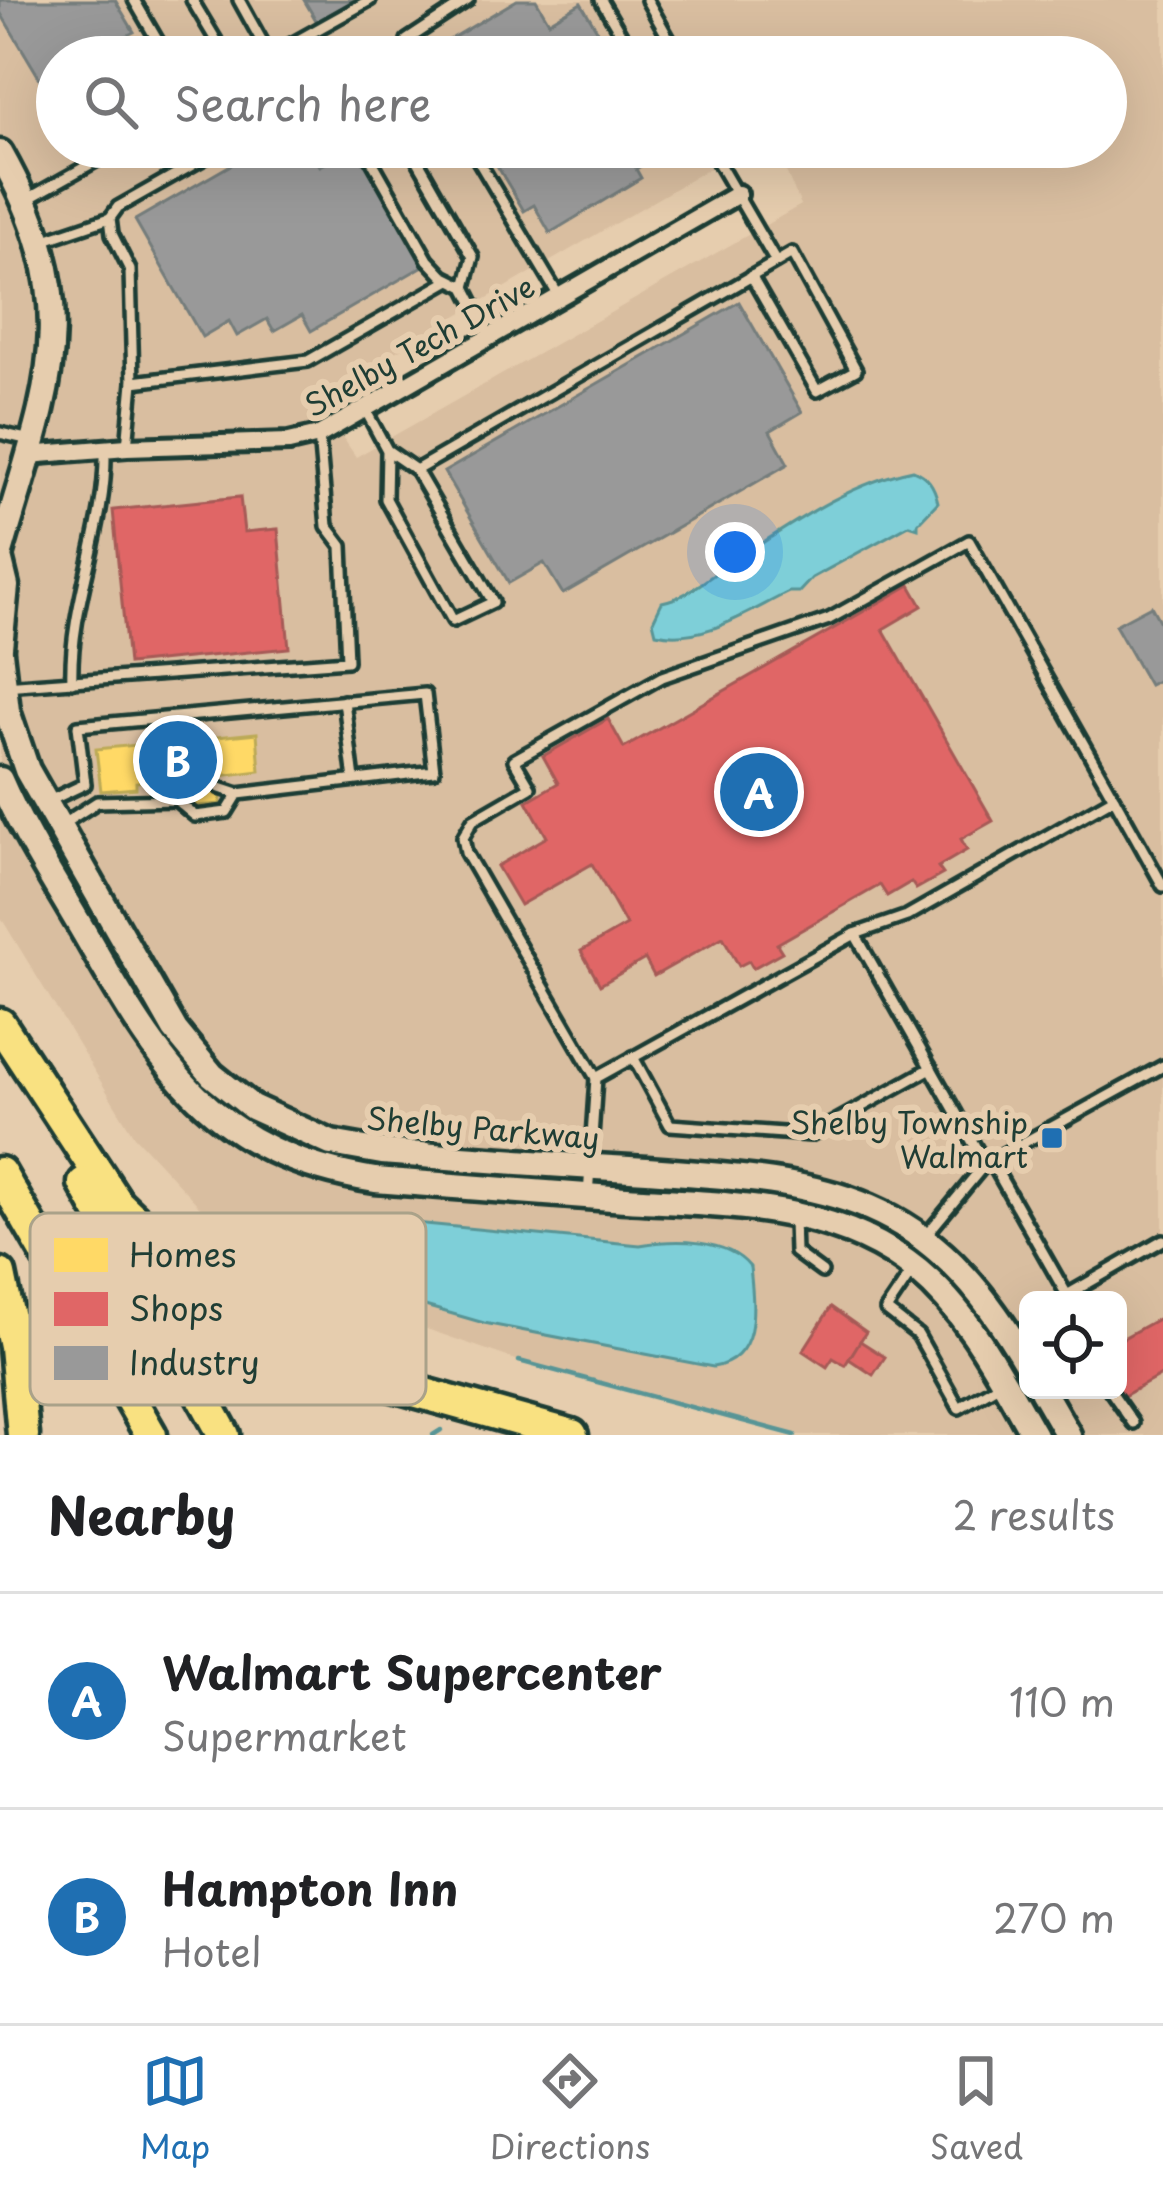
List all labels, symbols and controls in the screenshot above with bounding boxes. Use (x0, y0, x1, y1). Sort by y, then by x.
search box (36, 36, 1127, 168)
text: Search here (174, 68, 431, 136)
icon: search (78, 69, 144, 135)
street label: Shelby Tech Drive (296, 263, 542, 427)
your location (705, 522, 765, 582)
pin: B (139, 715, 217, 805)
pin: A (720, 747, 798, 837)
street label: Shelby Parkway (365, 1094, 601, 1160)
place label: Shelby Township Walmart (790, 1099, 1028, 1178)
marker: Shelby Township Walmart (1039, 1125, 1065, 1151)
legend (30, 1213, 426, 1405)
text: Homes (129, 1228, 236, 1278)
text: Shops (129, 1282, 223, 1332)
map controls (1019, 1291, 1127, 1399)
button: locate (1019, 1291, 1127, 1399)
text: Industry (129, 1336, 260, 1386)
text: Nearby (48, 1475, 235, 1552)
text: 2 results (953, 1484, 1115, 1543)
text: Walmart Supercenter (162, 1637, 662, 1705)
text: A (72, 1671, 102, 1730)
text: 110 m (1009, 1671, 1115, 1730)
text: Supermarket (162, 1705, 407, 1764)
text: Hampton Inn (162, 1853, 458, 1921)
text: B (74, 1887, 100, 1946)
text: 270 m (993, 1887, 1115, 1946)
text: Hotel (162, 1921, 261, 1980)
tab: Map (140, 2048, 210, 2170)
tab: Directions (490, 2048, 650, 2170)
tab: Saved (930, 2048, 1023, 2170)

